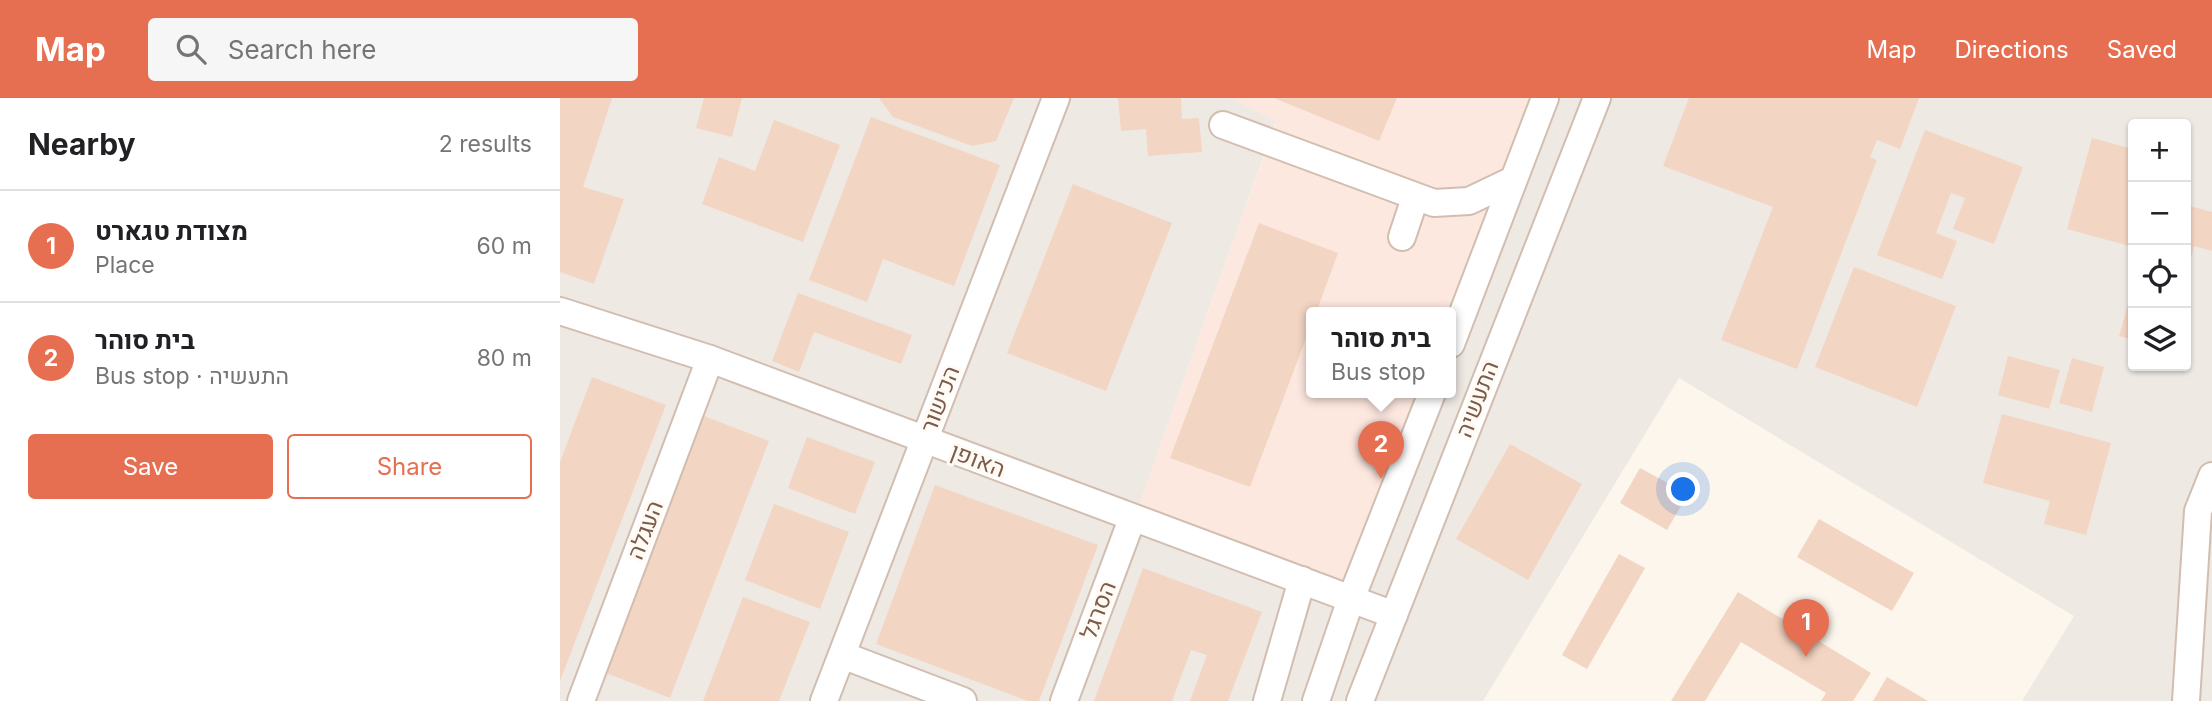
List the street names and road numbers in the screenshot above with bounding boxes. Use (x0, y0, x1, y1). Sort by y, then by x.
street label: התעשיה (1450, 357, 1504, 441)
street label: הכישור (915, 362, 965, 436)
street label: האופן (947, 437, 1009, 483)
street label: העגלה (621, 496, 669, 564)
street label: הסרגל (1074, 577, 1122, 643)

